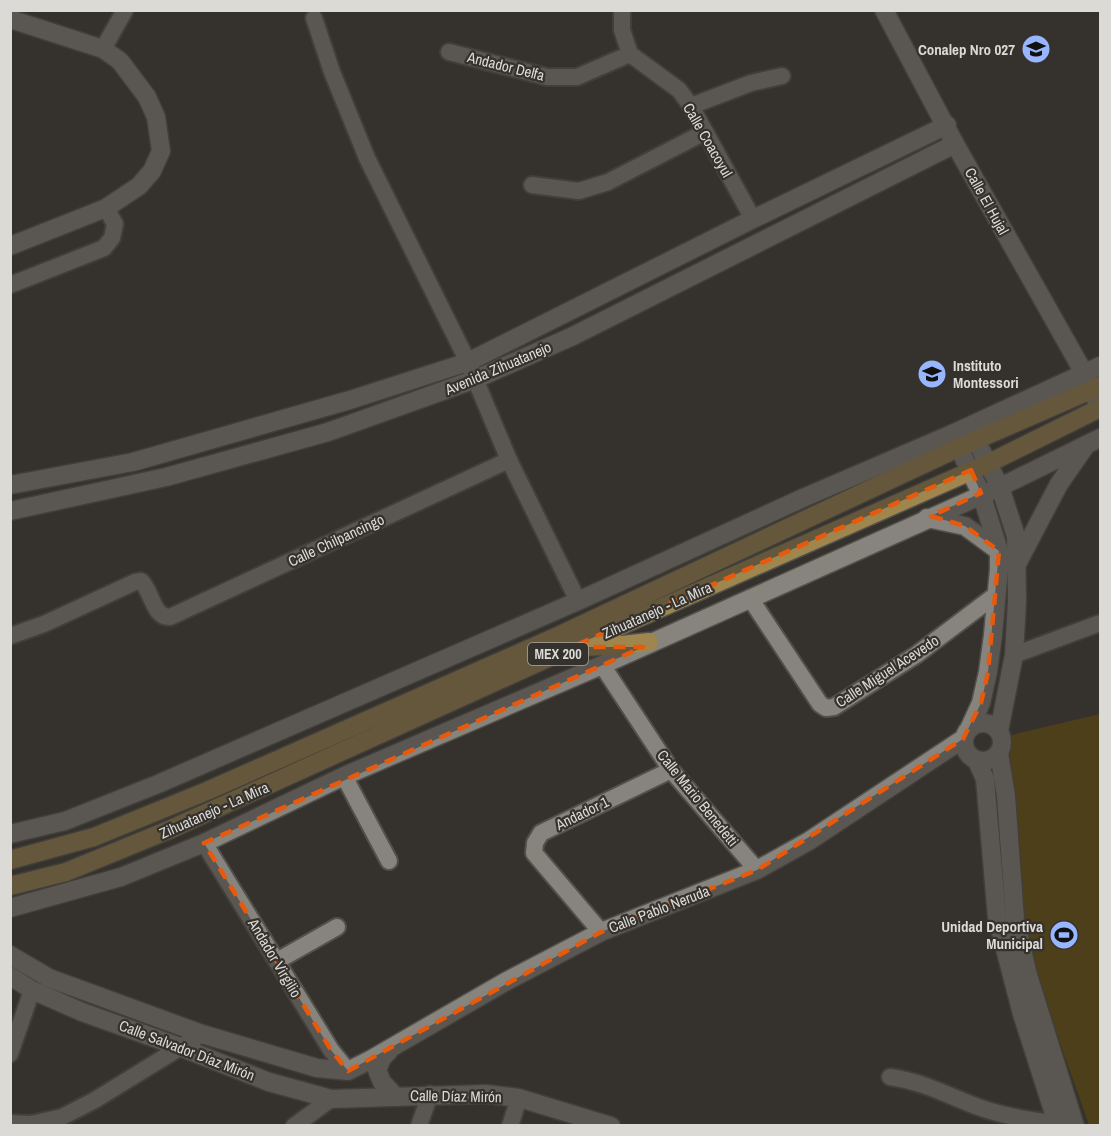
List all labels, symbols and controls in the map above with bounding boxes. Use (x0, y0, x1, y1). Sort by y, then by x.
school or university icon: Conalep Nro 027 (1020, 33, 1052, 65)
place label: Conalep Nro 027 (918, 39, 1015, 60)
street label: Andador Delfa (464, 46, 547, 86)
street label: Calle Coacoyul (678, 99, 738, 181)
street label: Calle El Hujal (960, 164, 1014, 238)
street label: Avenida Zihuatanejo (441, 336, 554, 400)
place label: Instituto Montessori (953, 355, 1019, 393)
school or university icon: Instituto Montessori (916, 358, 948, 390)
street label: Calle Chilpancingo (284, 508, 388, 571)
street label: Zihuatanejo - La Mira (599, 576, 715, 644)
street label: Calle Miguel Acevedo (831, 630, 943, 712)
road number: MEX 200 (528, 643, 588, 665)
street label: Calle Mario Benedetti (652, 745, 744, 851)
street label: Zihuatanejo - La Mira (156, 776, 272, 844)
street label: Andador 1 (551, 791, 612, 835)
street label: Calle Pablo Neruda (605, 880, 713, 938)
street label: Andador Virgilio (243, 914, 307, 1002)
place label: Unidad Deportiva Municipal (941, 916, 1043, 954)
sports icon: Unidad Deportiva Municipal (1048, 919, 1080, 951)
street label: Calle Salvador Díaz Mirón (116, 1014, 258, 1086)
street label: Calle Díaz Mirón (410, 1085, 502, 1107)

